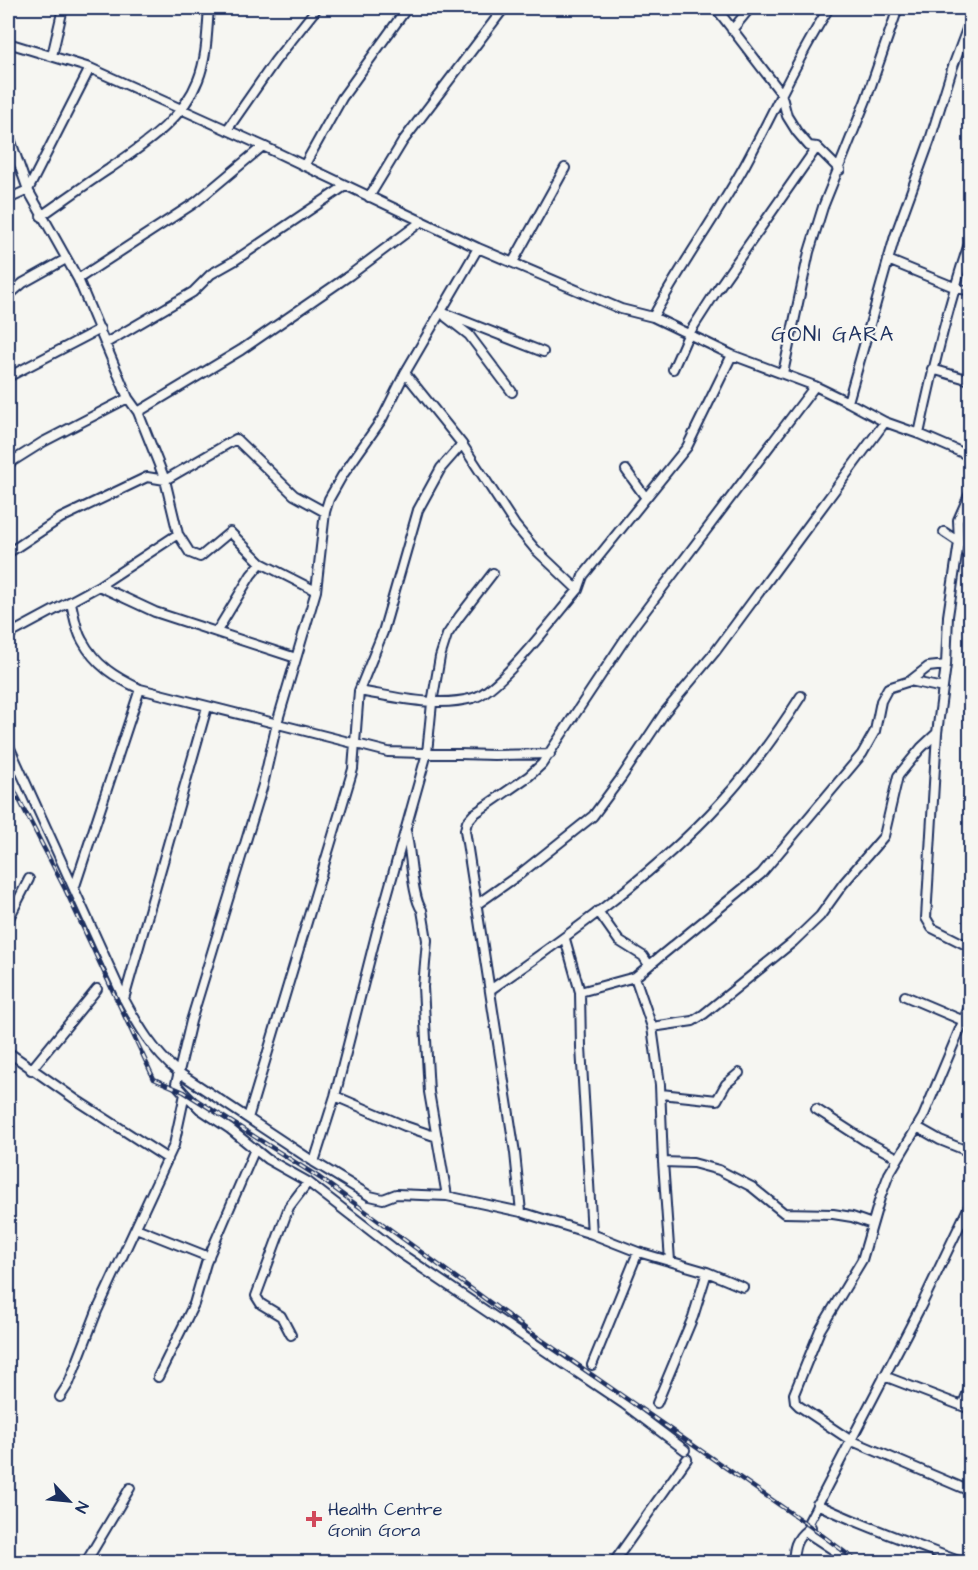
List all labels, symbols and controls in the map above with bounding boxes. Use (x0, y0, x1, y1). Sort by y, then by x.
district label: GONI GARA (771, 320, 895, 349)
north arrow (39, 1471, 99, 1531)
place label: Health Centre Gonin Gora (328, 1497, 443, 1543)
text: N (69, 1498, 94, 1516)
marker: Health Centre Gonin Gora (305, 1510, 323, 1528)

